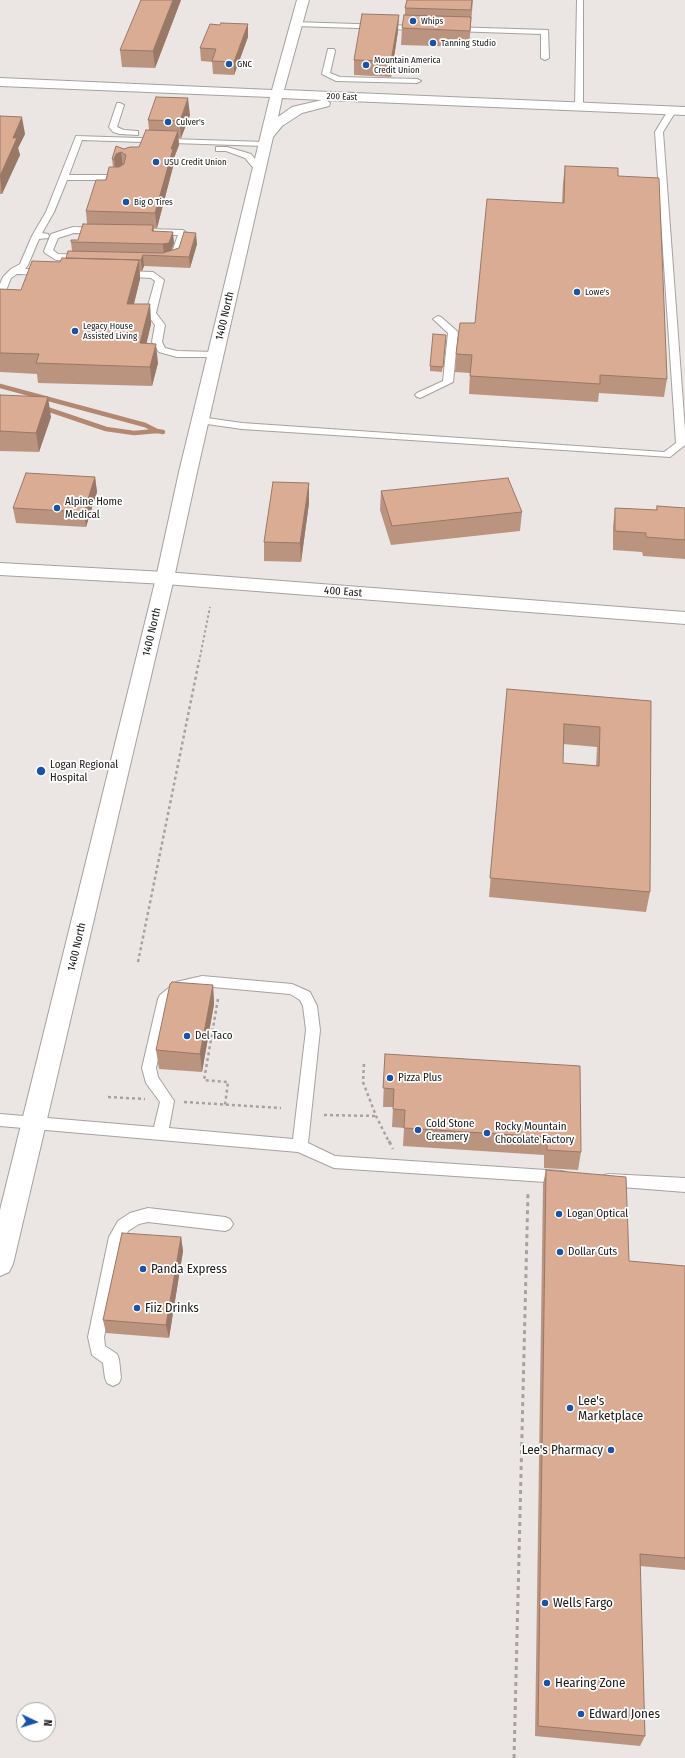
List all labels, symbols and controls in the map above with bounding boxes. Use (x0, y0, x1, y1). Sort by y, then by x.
marker: Whips (408, 16, 418, 26)
place label: Whips (421, 16, 443, 26)
marker: Tanning Studio (428, 38, 438, 48)
place label: Tanning Studio (441, 38, 496, 48)
place label: Mountain America Credit Union (374, 55, 441, 76)
marker: GNC (224, 59, 234, 69)
place label: GNC (237, 59, 252, 69)
marker: Mountain America Credit Union (361, 60, 371, 70)
street label: 200 East (326, 91, 358, 103)
marker: Culver's (163, 117, 173, 127)
place label: Culver's (176, 117, 205, 127)
marker: USU Credit Union (151, 157, 161, 167)
place label: USU Credit Union (164, 157, 227, 167)
marker: Big O Tires (121, 197, 131, 207)
place label: Big O Tires (134, 197, 173, 207)
marker: Lowe's (572, 287, 582, 297)
place label: Lowe's (585, 287, 609, 297)
street label: 1400 North (213, 290, 237, 342)
place label: Legacy House Assisted Living (83, 321, 137, 342)
marker: Legacy House Assisted Living (70, 326, 80, 336)
place label: Alpine Home Medical (65, 495, 122, 521)
marker: Alpine Home Medical (52, 503, 62, 513)
street label: 400 East (324, 584, 362, 600)
street label: 1400 North (140, 606, 164, 658)
place label: Logan Regional Hospital (50, 758, 118, 784)
marker: Logan Regional Hospital (35, 765, 47, 777)
street label: 1400 North (65, 921, 89, 973)
place label: Del Taco (195, 1029, 233, 1043)
marker: Del Taco (182, 1031, 192, 1041)
place label: Pizza Plus (398, 1071, 442, 1085)
marker: Pizza Plus (385, 1073, 395, 1083)
place label: Cold Stone Creamery (426, 1117, 474, 1143)
place label: Rocky Mountain Chocolate Factory (495, 1120, 574, 1146)
marker: Cold Stone Creamery (413, 1125, 423, 1135)
marker: Rocky Mountain Chocolate Factory (482, 1128, 492, 1138)
place label: Logan Optical (567, 1207, 628, 1221)
marker: Logan Optical (554, 1209, 564, 1219)
place label: Dollar Cuts (568, 1245, 617, 1259)
marker: Dollar Cuts (555, 1247, 565, 1257)
place label: Panda Express (151, 1261, 227, 1277)
marker: Panda Express (138, 1264, 148, 1274)
place label: Fiiz Drinks (145, 1300, 199, 1316)
marker: Fiiz Drinks (132, 1303, 142, 1313)
place label: Lee's Marketplace (578, 1393, 643, 1424)
marker: Lee's Marketplace (565, 1403, 575, 1413)
place label: Lee's Pharmacy (522, 1442, 603, 1458)
marker: Lee's Pharmacy (606, 1445, 616, 1455)
place label: Wells Fargo (553, 1595, 613, 1611)
marker: Wells Fargo (540, 1598, 550, 1608)
place label: Hearing Zone (555, 1675, 625, 1691)
marker: Hearing Zone (542, 1678, 552, 1688)
north arrow (16, 1702, 56, 1742)
place label: Edward Jones (589, 1706, 660, 1722)
marker: Edward Jones (576, 1709, 586, 1719)
text: N (41, 1719, 54, 1727)

